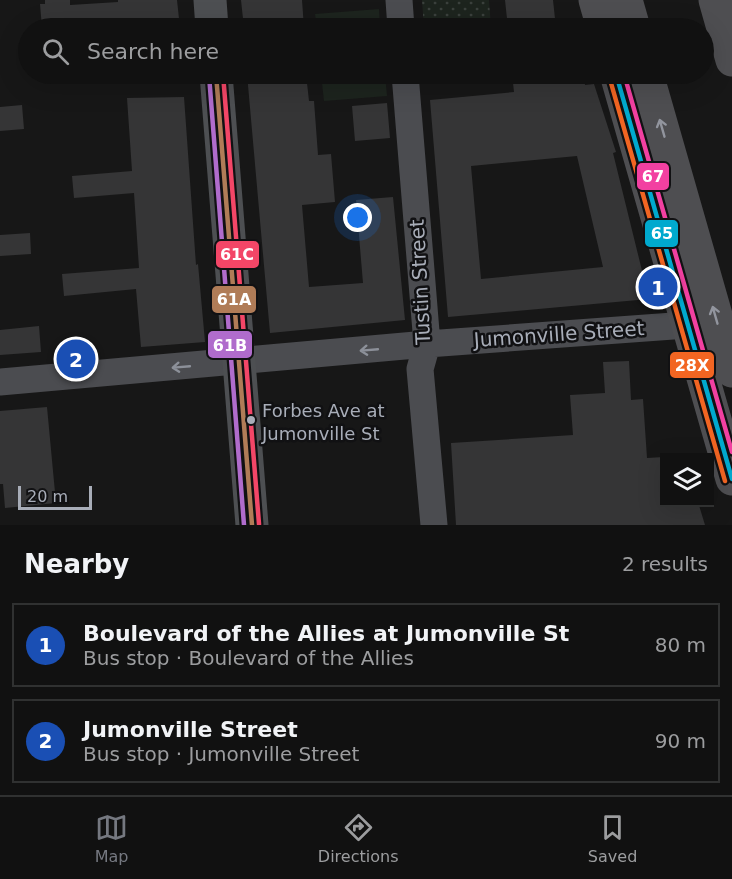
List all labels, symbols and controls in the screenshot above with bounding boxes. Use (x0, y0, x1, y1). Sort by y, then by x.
search box (18, 18, 714, 84)
icon: search (39, 35, 72, 68)
text: Search here (87, 39, 219, 64)
one-way arrow (656, 119, 667, 138)
line badge: 67 (636, 162, 670, 191)
text: 67 (642, 167, 664, 186)
your location (343, 203, 372, 232)
street label: Tustin Street (405, 219, 435, 346)
line badge: 65 (644, 219, 679, 248)
text: 65 (651, 224, 673, 243)
line badge: 61C (215, 240, 260, 269)
text: 61C (220, 245, 254, 264)
pin: 1 (638, 264, 678, 310)
line badge: 61A (211, 285, 257, 314)
text: 61A (217, 290, 252, 309)
one-way arrow (709, 306, 721, 325)
street label: Jumonville Street (471, 316, 645, 352)
line badge: 61B (207, 330, 253, 359)
pin: 2 (56, 336, 96, 382)
text: 61B (213, 336, 247, 355)
one-way arrow (359, 345, 379, 356)
line badge: 28X (669, 351, 715, 379)
text: 28X (675, 356, 710, 375)
one-way arrow (172, 362, 192, 373)
place label: Forbes Ave at Jumonville St (261, 400, 385, 444)
marker: Forbes Ave at Jumonville St (245, 414, 257, 426)
map controls (660, 453, 714, 507)
button: layers (660, 453, 714, 507)
scale bar (18, 483, 92, 510)
text: 20 m (27, 487, 68, 506)
text: Nearby (24, 549, 129, 579)
text: 2 results (622, 552, 708, 576)
text: Boulevard of the Allies at Jumonville St (83, 621, 569, 646)
text: 1 (39, 633, 52, 657)
text: 80 m (655, 633, 706, 657)
text: Bus stop · Boulevard of the Allies (83, 646, 414, 670)
text: Jumonville Street (83, 717, 298, 742)
text: 2 (39, 729, 52, 753)
text: 90 m (655, 729, 706, 753)
text: Bus stop · Jumonville Street (83, 742, 359, 766)
tab: Map (95, 811, 128, 866)
tab: Directions (318, 811, 398, 866)
tab: Saved (588, 811, 637, 866)

